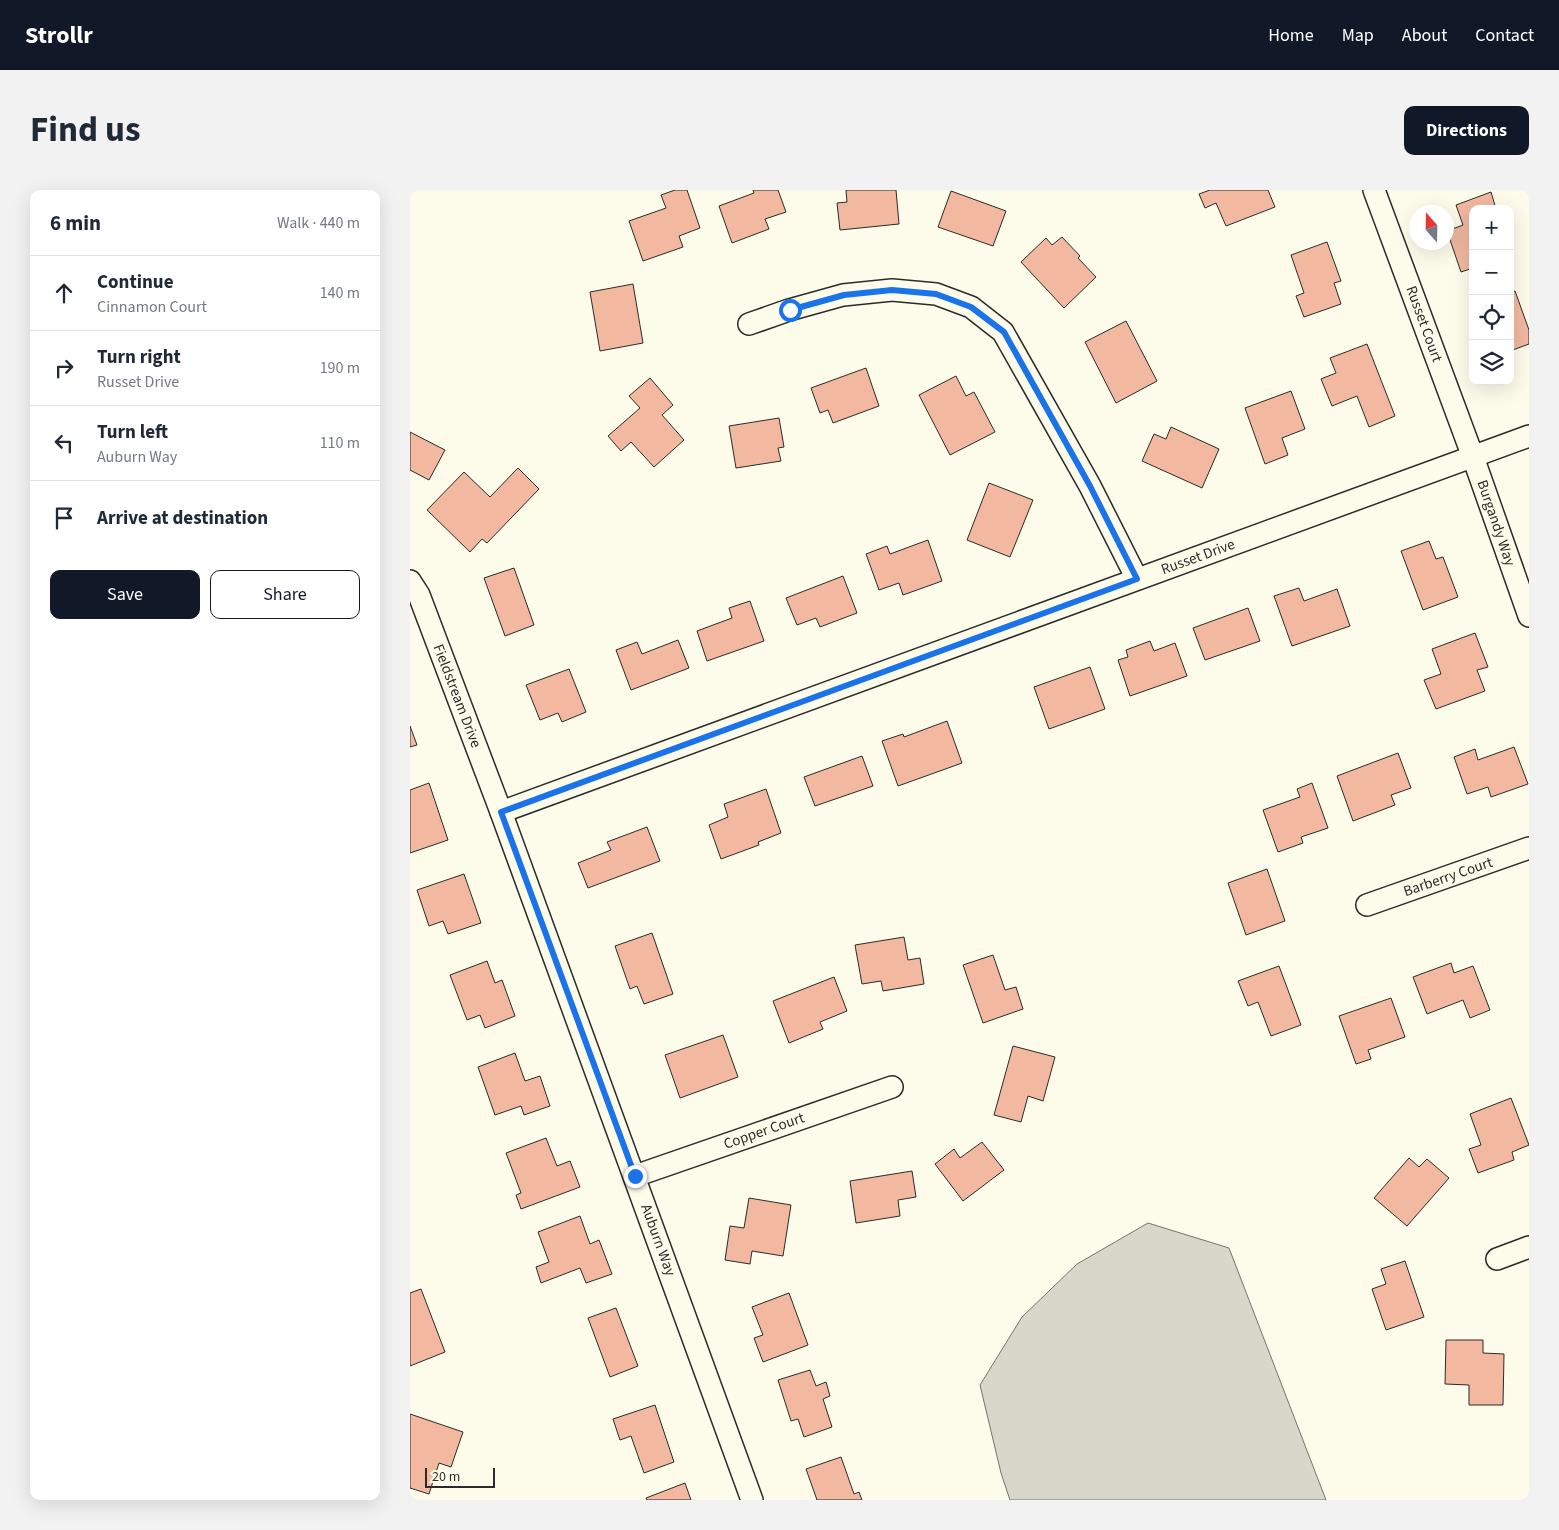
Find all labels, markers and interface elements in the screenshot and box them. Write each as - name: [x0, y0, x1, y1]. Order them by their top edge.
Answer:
- text: Strollr: [25, 18, 93, 53]
- text: Home: [1268, 23, 1314, 48]
- text: Map: [1342, 23, 1374, 48]
- text: About: [1402, 23, 1447, 48]
- text: Contact: [1475, 23, 1534, 48]
- text: Find us: [30, 105, 140, 155]
- button: Directions: [1404, 106, 1529, 155]
- north arrow: [1409, 205, 1454, 250]
- map controls: [1469, 205, 1514, 385]
- button: +: [1469, 205, 1514, 250]
- text: 6 min: [50, 208, 101, 238]
- text: Walk · 440 m: [277, 212, 360, 234]
- button: −: [1469, 250, 1514, 295]
- text: Continue: [97, 269, 174, 296]
- icon: ahead: [50, 279, 78, 307]
- text: 140 m: [320, 282, 360, 304]
- street label: Russet Court: [1400, 283, 1448, 365]
- button: locate: [1469, 295, 1514, 340]
- text: Cinnamon Court: [97, 296, 207, 318]
- route start: [779, 299, 802, 322]
- button: layers: [1469, 340, 1514, 385]
- text: Turn right: [97, 344, 181, 371]
- icon: right: [50, 354, 78, 382]
- text: 190 m: [320, 357, 360, 379]
- text: Russet Drive: [97, 371, 179, 393]
- text: Turn left: [97, 419, 168, 446]
- icon: left: [50, 429, 78, 457]
- text: 110 m: [320, 432, 360, 454]
- text: Auburn Way: [97, 446, 177, 468]
- street label: Burgandy Way: [1471, 477, 1521, 569]
- icon: arrive: [50, 504, 78, 532]
- text: Arrive at destination: [97, 505, 268, 532]
- street label: Russet Drive: [1158, 534, 1238, 580]
- button: Save: [50, 570, 200, 619]
- button: Share: [210, 570, 360, 619]
- street label: Fieldstream Drive: [428, 641, 486, 751]
- street label: Barberry Court: [1400, 852, 1496, 902]
- street label: Copper Court: [721, 1107, 807, 1155]
- route end: [624, 1165, 647, 1188]
- street label: Auburn Way: [635, 1201, 681, 1279]
- scale bar: [425, 1465, 495, 1488]
- text: 20 m: [432, 1467, 460, 1487]

